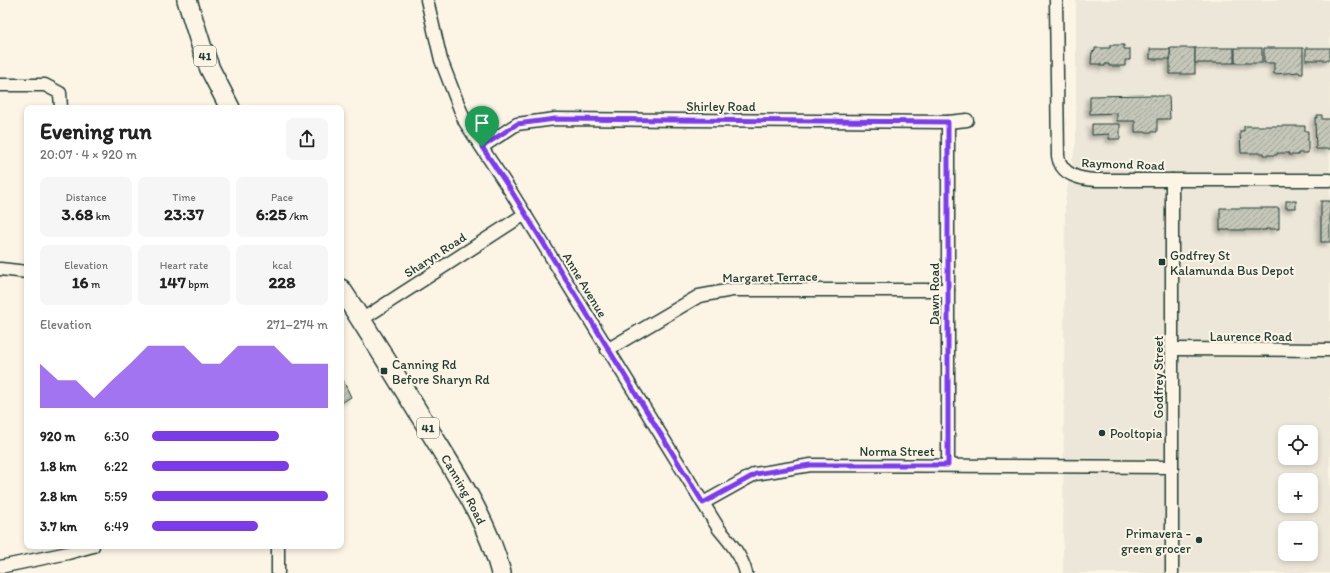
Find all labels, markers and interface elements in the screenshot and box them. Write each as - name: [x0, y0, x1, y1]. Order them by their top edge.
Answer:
- road number: 41: [194, 46, 216, 66]
- street label: Shirley Road: [686, 99, 756, 114]
- pin: [465, 106, 499, 147]
- icon: arrive: [471, 112, 493, 134]
- text: Evening run: [40, 118, 152, 145]
- button: share: [286, 118, 328, 160]
- text: 20:07 · 4 × 920 m: [40, 147, 137, 162]
- street label: Raymond Road: [1081, 155, 1165, 173]
- text: Distance: [65, 191, 107, 204]
- text: Time: [172, 191, 196, 204]
- text: Pace: [271, 191, 293, 204]
- text: 3.68: [62, 204, 93, 224]
- text: 23:37: [164, 204, 204, 224]
- text: 6:25: [256, 204, 287, 224]
- text: km: [93, 210, 110, 223]
- text: /km: [287, 210, 308, 223]
- street label: Sharyn Road: [401, 229, 469, 281]
- place label: Godfrey St Kalamunda Bus Depot: [1170, 248, 1294, 278]
- street label: Anne Avenue: [560, 250, 610, 320]
- marker: Godfrey St Kalamunda Bus Depot: [1157, 257, 1167, 267]
- text: Elevation: [64, 259, 108, 272]
- text: Heart rate: [160, 259, 208, 272]
- text: kcal: [272, 259, 292, 272]
- street label: Dawn Road: [927, 263, 942, 325]
- street label: Margaret Terrace: [722, 269, 818, 285]
- text: 16: [72, 272, 89, 292]
- text: 147: [159, 272, 186, 292]
- text: 228: [268, 272, 296, 292]
- text: m: [89, 278, 100, 291]
- text: bpm: [186, 278, 209, 291]
- text: Elevation: [40, 317, 92, 332]
- text: 271–274 m: [266, 317, 328, 332]
- street label: Laurence Road: [1210, 329, 1292, 344]
- street label: Godfrey Street: [1151, 336, 1166, 418]
- place label: Canning Rd Before Sharyn Rd: [392, 357, 490, 387]
- marker: Canning Rd Before Sharyn Rd: [379, 366, 389, 376]
- road number: 41: [417, 418, 439, 438]
- map controls: [1278, 425, 1318, 561]
- button: locate: [1278, 425, 1318, 465]
- place label: Pooltopia: [1110, 426, 1163, 441]
- marker: Pooltopia: [1097, 428, 1107, 438]
- text: 920 m: [40, 429, 76, 444]
- text: 6:30: [104, 429, 129, 444]
- street label: Norma Street: [859, 444, 935, 459]
- street label: Canning Road: [438, 451, 490, 527]
- text: 1.8 km: [40, 459, 76, 474]
- text: 6:22: [104, 459, 128, 474]
- button: +: [1278, 473, 1318, 513]
- text: 2.8 km: [40, 489, 77, 504]
- text: 5:59: [104, 489, 128, 504]
- text: 3.7 km: [40, 519, 77, 534]
- text: 6:49: [104, 519, 129, 534]
- button: −: [1278, 521, 1318, 561]
- place label: Primavera - green grocer: [1121, 526, 1192, 556]
- marker: Primavera - green grocer: [1194, 535, 1204, 545]

